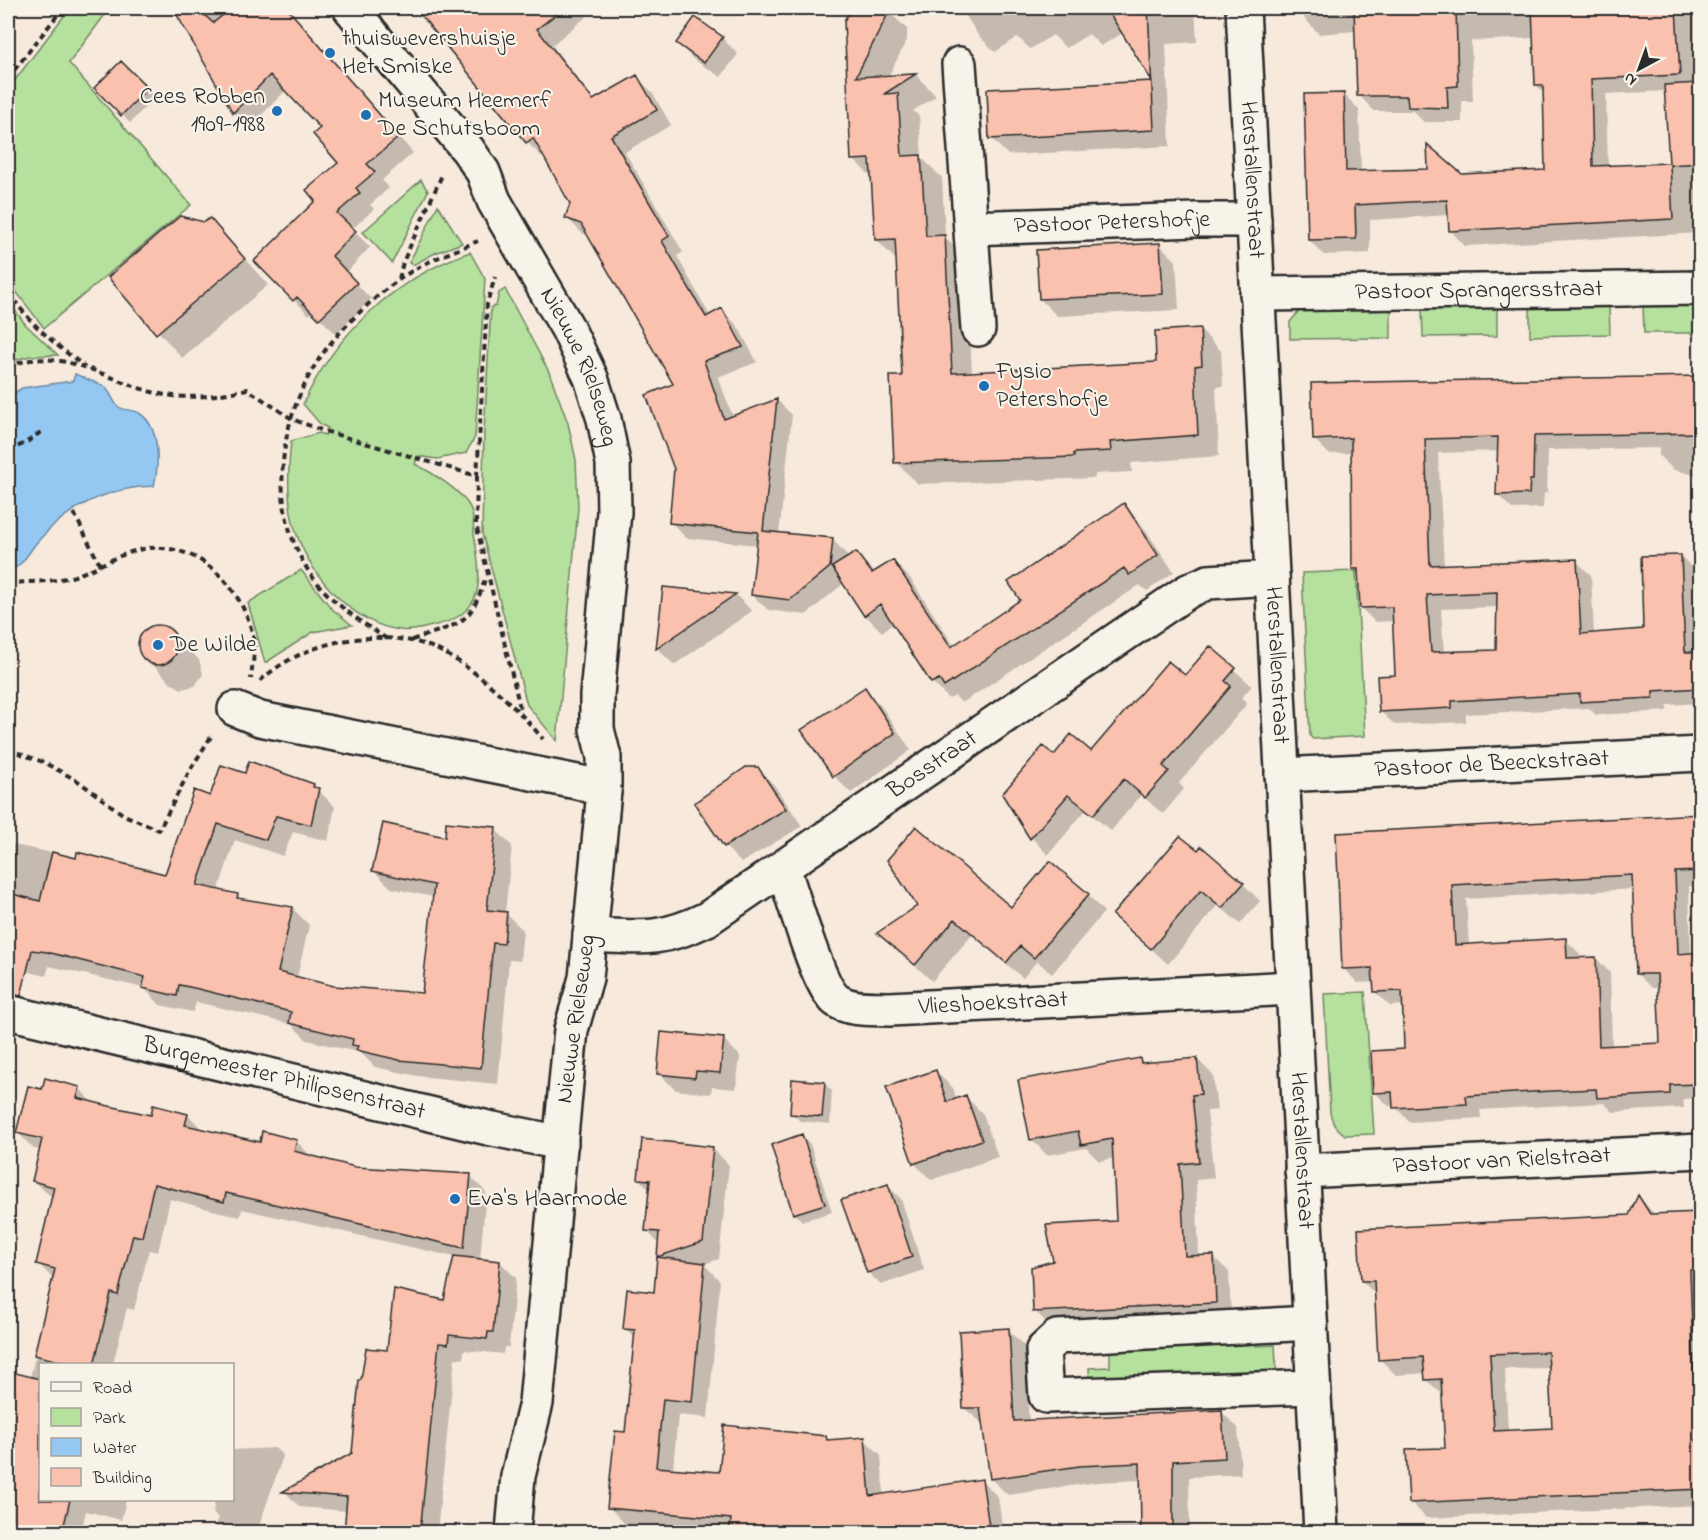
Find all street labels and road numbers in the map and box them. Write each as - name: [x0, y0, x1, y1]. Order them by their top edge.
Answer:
- street label: Herstallenstraat: [1230, 100, 1273, 260]
- street label: Pastoor Petershofje: [1013, 202, 1210, 244]
- street label: Pastoor Sprangersstraat: [1355, 272, 1603, 310]
- street label: Nieuwe Rielseweg: [530, 281, 627, 450]
- street label: Herstallenstraat: [1255, 585, 1298, 745]
- street label: Bosstraat: [880, 722, 985, 809]
- street label: Pastoor de Beeckstraat: [1373, 741, 1610, 788]
- street label: Nieuwe Rielseweg: [548, 932, 606, 1106]
- street label: Vlieshoekstraat: [917, 982, 1069, 1025]
- street label: Burgemeester Philipsenstraat: [138, 1027, 429, 1130]
- street label: Herstallenstraat: [1280, 1071, 1323, 1230]
- street label: Pastoor van Rielstraat: [1392, 1138, 1612, 1184]

